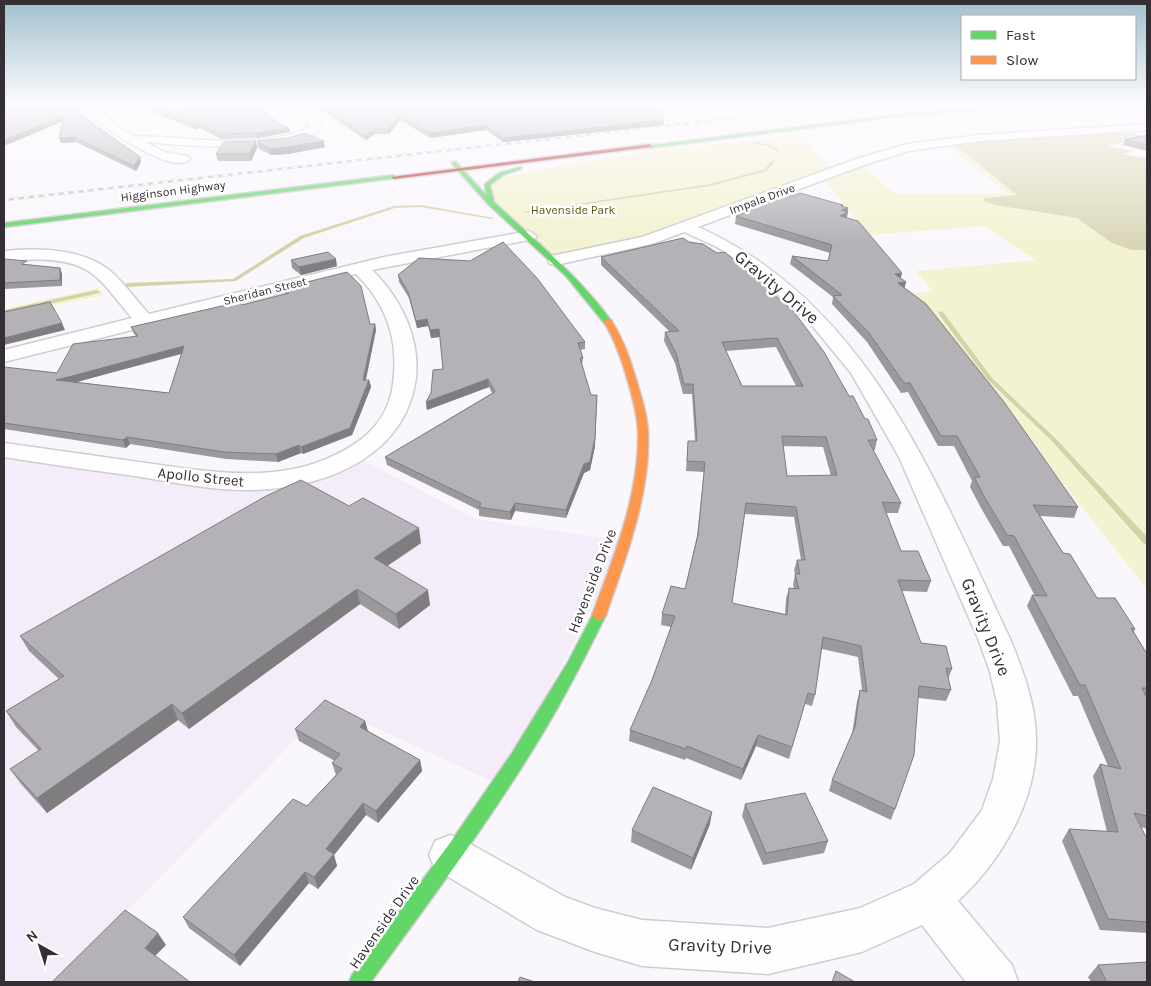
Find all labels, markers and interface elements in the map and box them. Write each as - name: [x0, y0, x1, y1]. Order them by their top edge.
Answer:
- legend: [961, 15, 1136, 80]
- text: Fast: [1006, 26, 1036, 44]
- text: Slow: [1006, 51, 1038, 69]
- street label: Higginson Highway: [120, 178, 227, 204]
- street label: Impala Drive: [727, 181, 797, 217]
- park label: Havenside Park: [531, 203, 615, 217]
- street label: Gravity Drive: [730, 245, 824, 329]
- street label: Sheridan Street: [222, 274, 309, 308]
- street label: Apollo Street: [157, 464, 246, 491]
- street label: Havenside Drive: [564, 526, 620, 636]
- street label: Gravity Drive: [956, 575, 1016, 679]
- street label: Havenside Drive: [345, 872, 423, 972]
- north arrow: [15, 921, 65, 971]
- text: N: [23, 927, 41, 946]
- street label: Gravity Drive: [668, 933, 772, 959]

